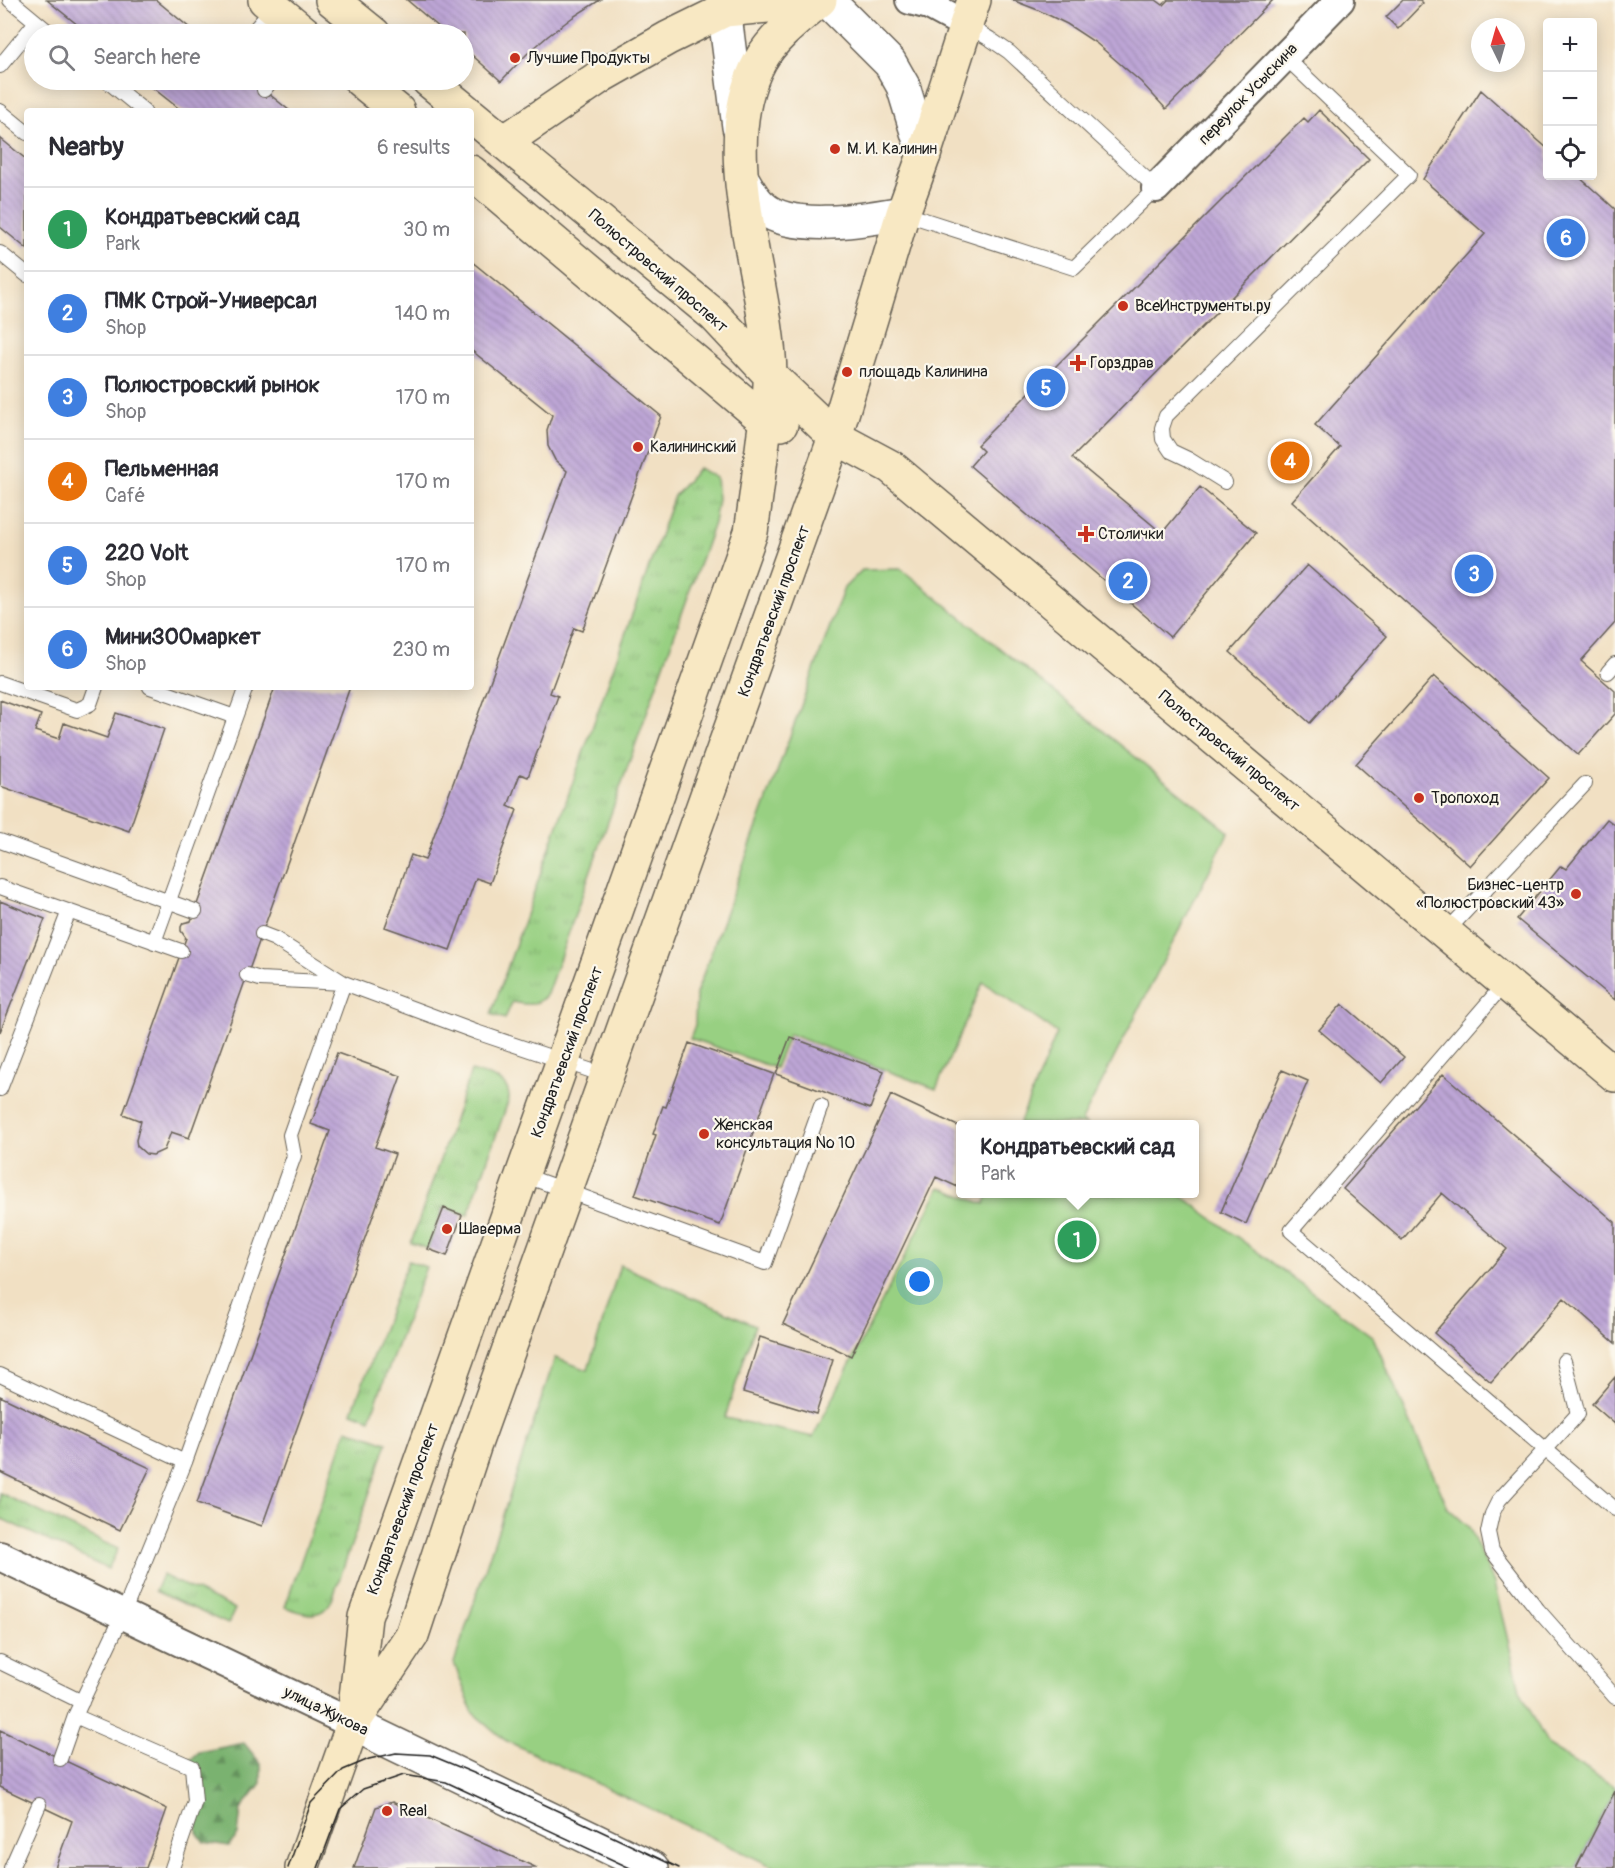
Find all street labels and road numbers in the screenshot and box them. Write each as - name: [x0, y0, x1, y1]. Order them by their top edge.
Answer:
- street label: переулок Усыскина: [1194, 39, 1302, 149]
- street label: Полюстровский проспект: [584, 205, 732, 337]
- street label: Кондратьевский проспект: [734, 523, 814, 699]
- street label: Полюстровский проспект: [1154, 686, 1304, 816]
- street label: Кондратьевский проспект: [527, 964, 607, 1140]
- street label: Кондратьевский проспект: [363, 1421, 443, 1597]
- street label: улица Жукова: [279, 1681, 372, 1740]

